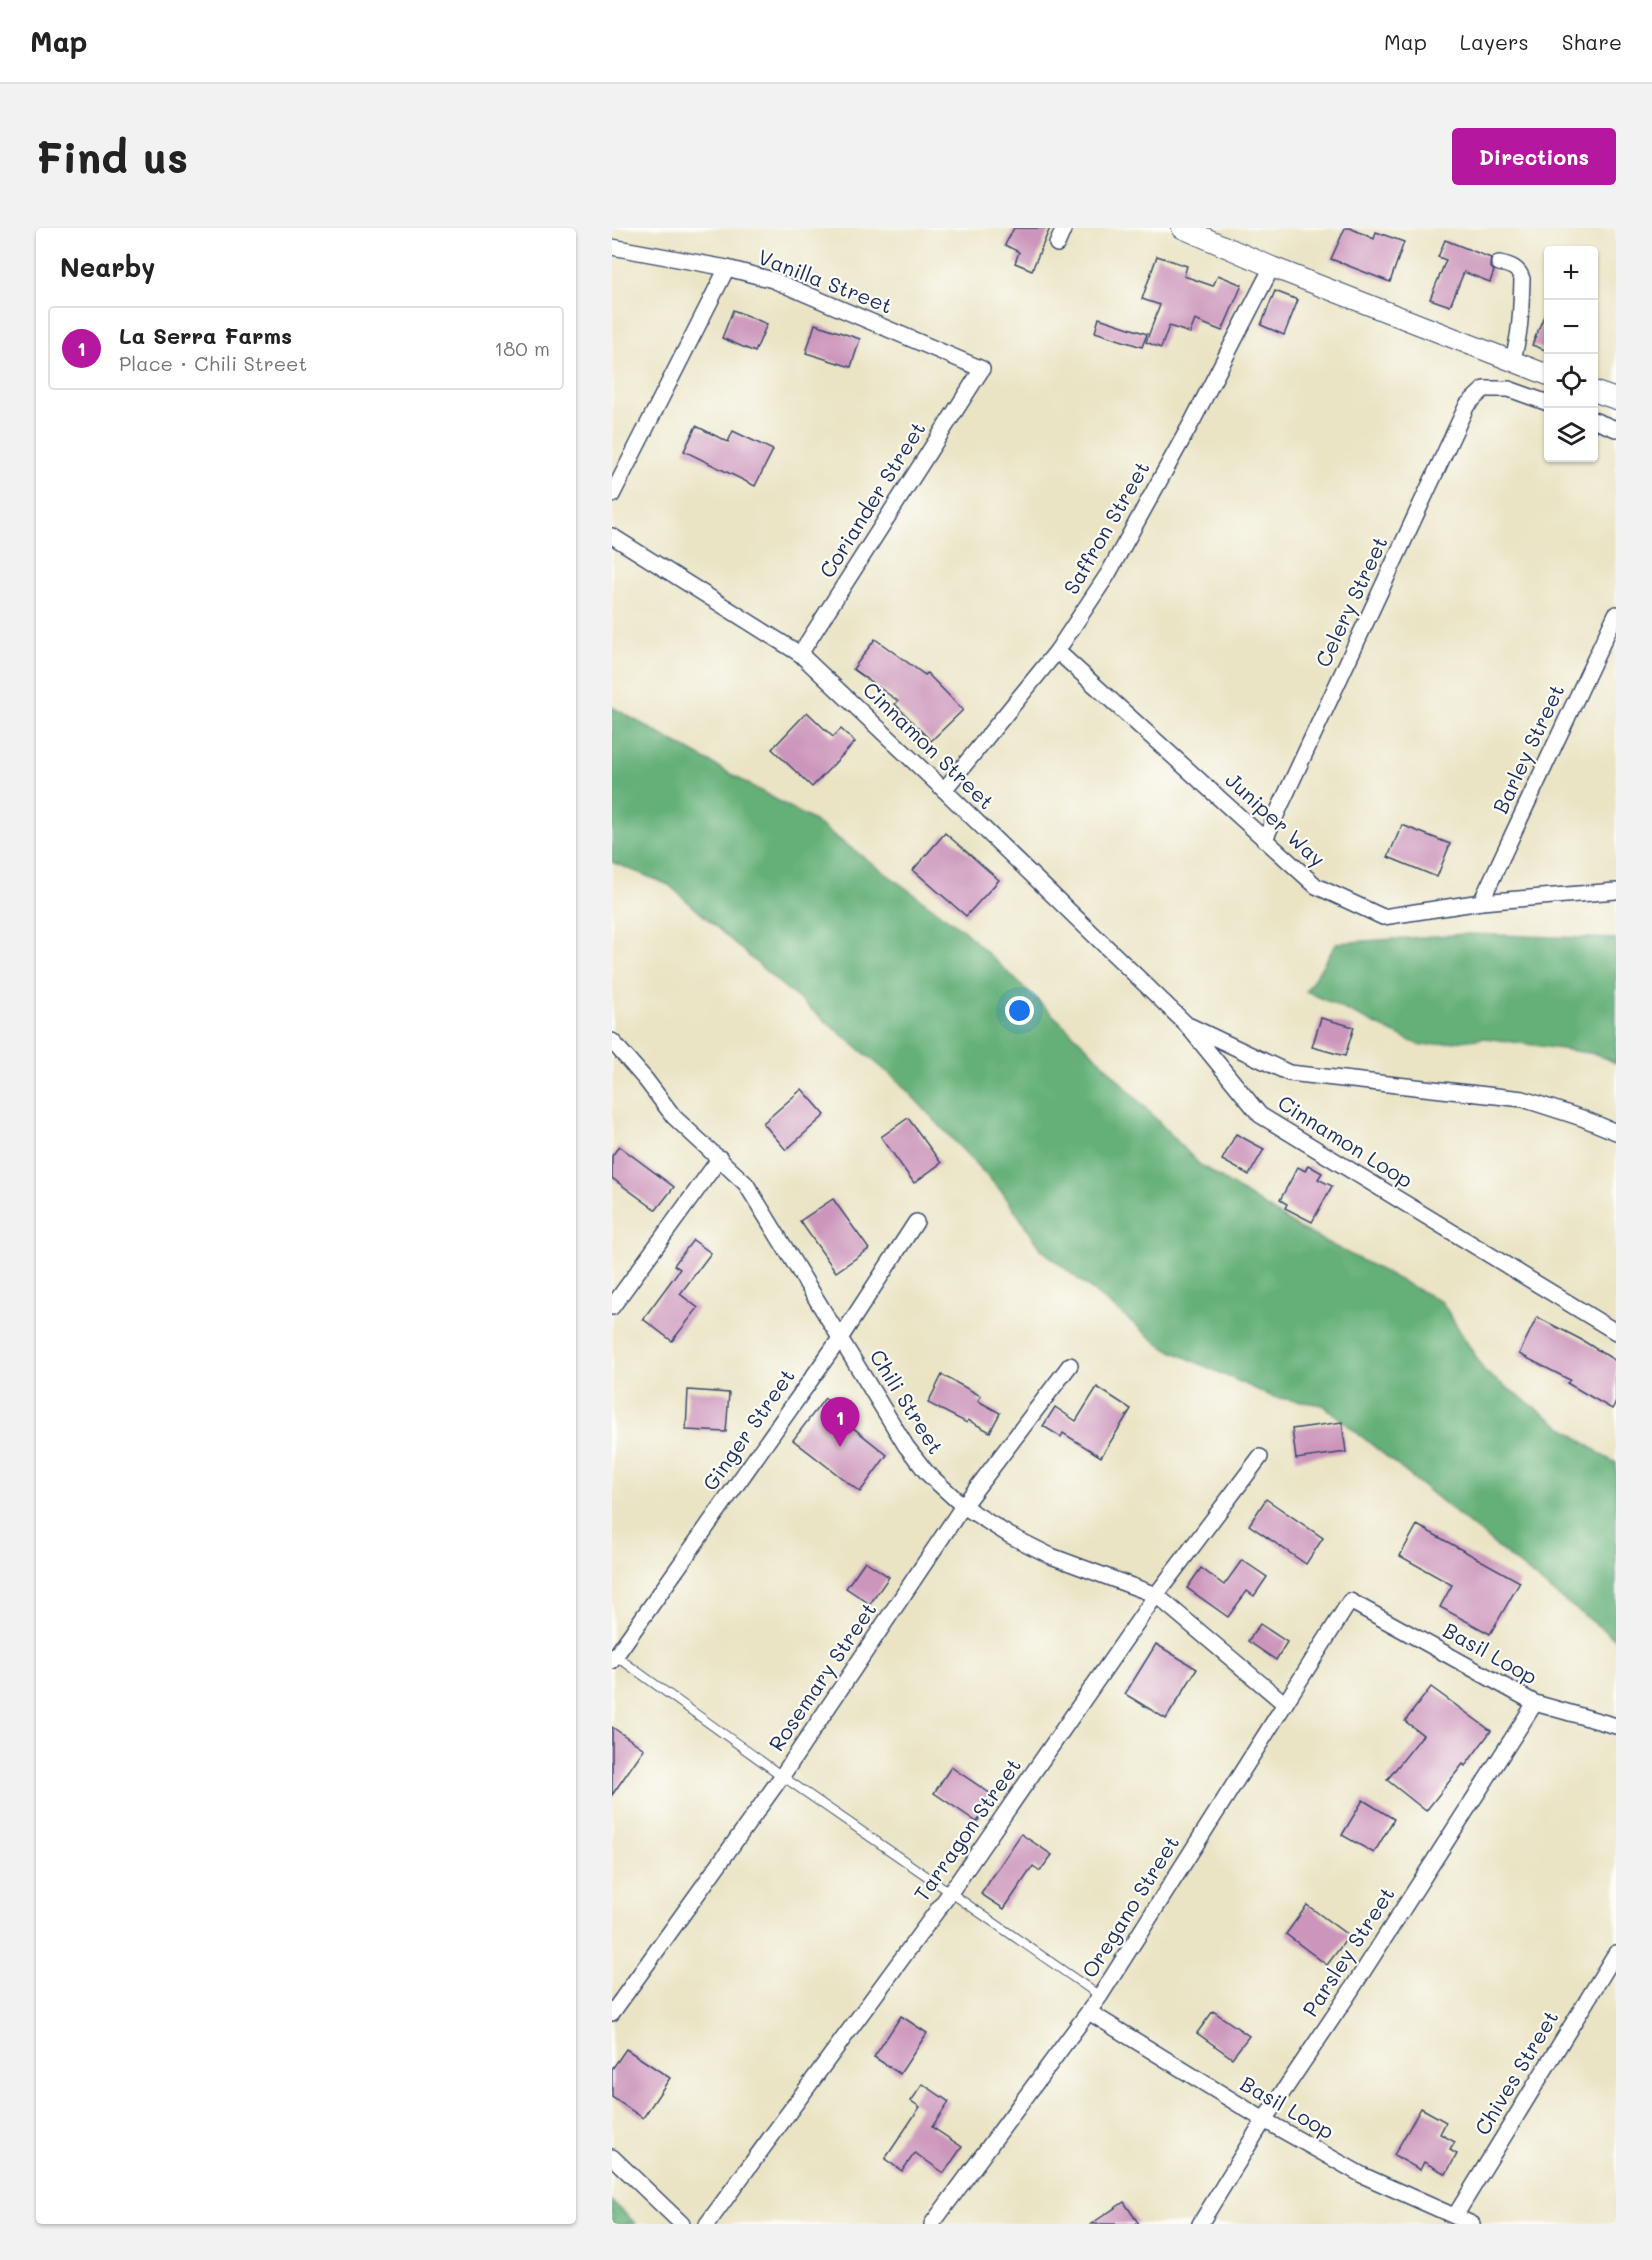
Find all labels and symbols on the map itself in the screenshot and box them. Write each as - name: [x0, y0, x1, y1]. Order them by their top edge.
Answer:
- street label: Vanilla Street: [754, 243, 897, 319]
- street label: Coriander Street: [813, 416, 931, 582]
- street label: Saffron Street: [1057, 456, 1155, 599]
- street label: Celery Street: [1309, 532, 1393, 671]
- street label: Cinnamon Street: [858, 675, 1000, 814]
- street label: Barley Street: [1486, 679, 1569, 817]
- street label: Juniper Way: [1220, 766, 1332, 872]
- your location: [1005, 996, 1034, 1025]
- street label: Cinnamon Loop: [1273, 1088, 1418, 1193]
- street label: Chili Street: [864, 1344, 950, 1459]
- street label: Ginger Street: [696, 1363, 800, 1495]
- pin: 1: [820, 1398, 860, 1447]
- street label: Rosemary Street: [762, 1596, 882, 1756]
- street label: Basil Loop: [1439, 1616, 1543, 1690]
- street label: Tarragon Street: [907, 1752, 1026, 1906]
- street label: Oregano Street: [1075, 1830, 1184, 1983]
- street label: Parsley Street: [1296, 1881, 1400, 2021]
- street label: Chives Street: [1468, 2005, 1564, 2140]
- street label: Basil Loop: [1236, 2069, 1339, 2144]

